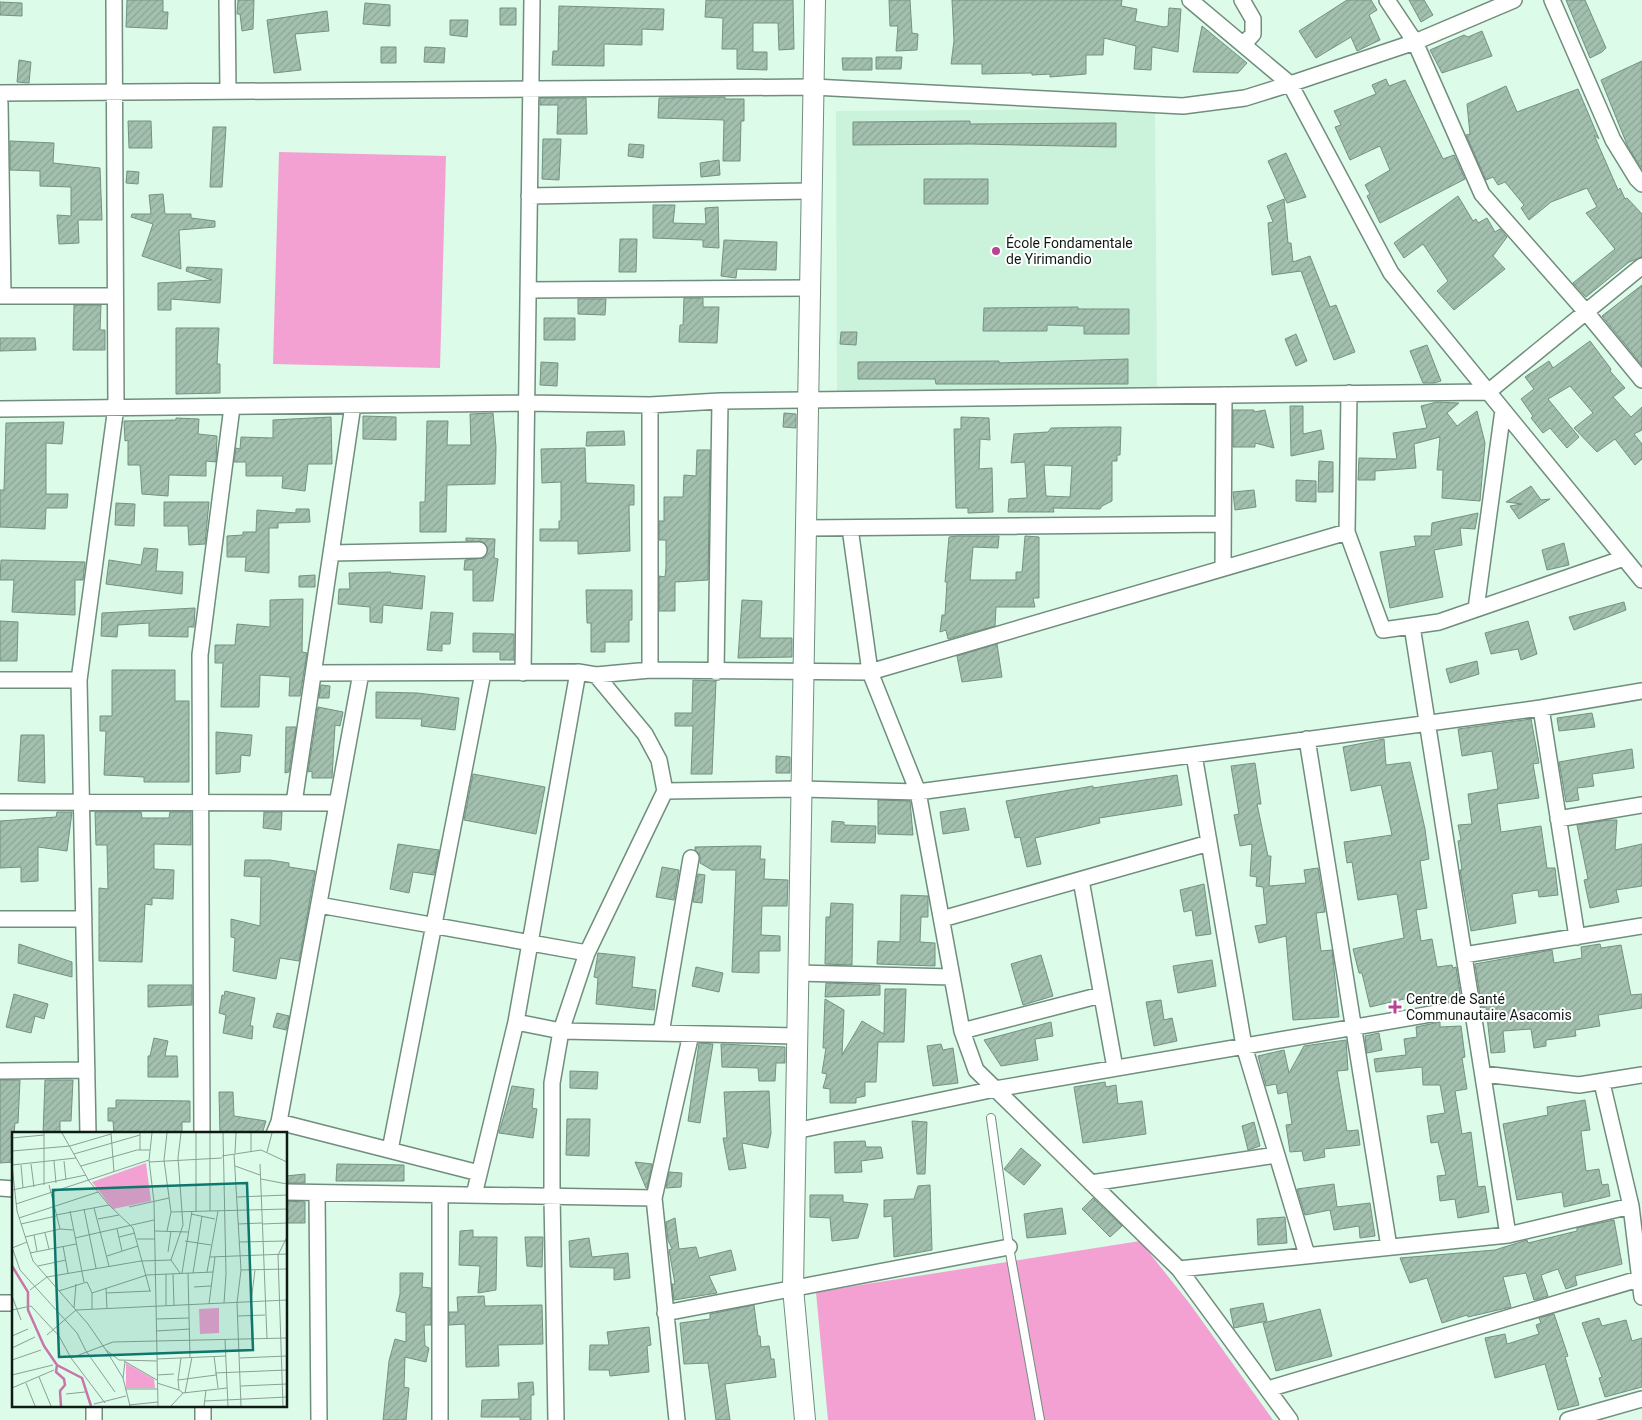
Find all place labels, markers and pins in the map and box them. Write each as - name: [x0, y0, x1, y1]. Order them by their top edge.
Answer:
- place label: École Fondamentale de Yirimandio: [1006, 234, 1133, 267]
- marker: École Fondamentale de Yirimandio: [990, 245, 1002, 257]
- place label: Centre de Santé Communautaire Asacomis: [1406, 991, 1572, 1023]
- marker: Centre de Santé Communautaire Asacomis: [1388, 1000, 1402, 1014]

